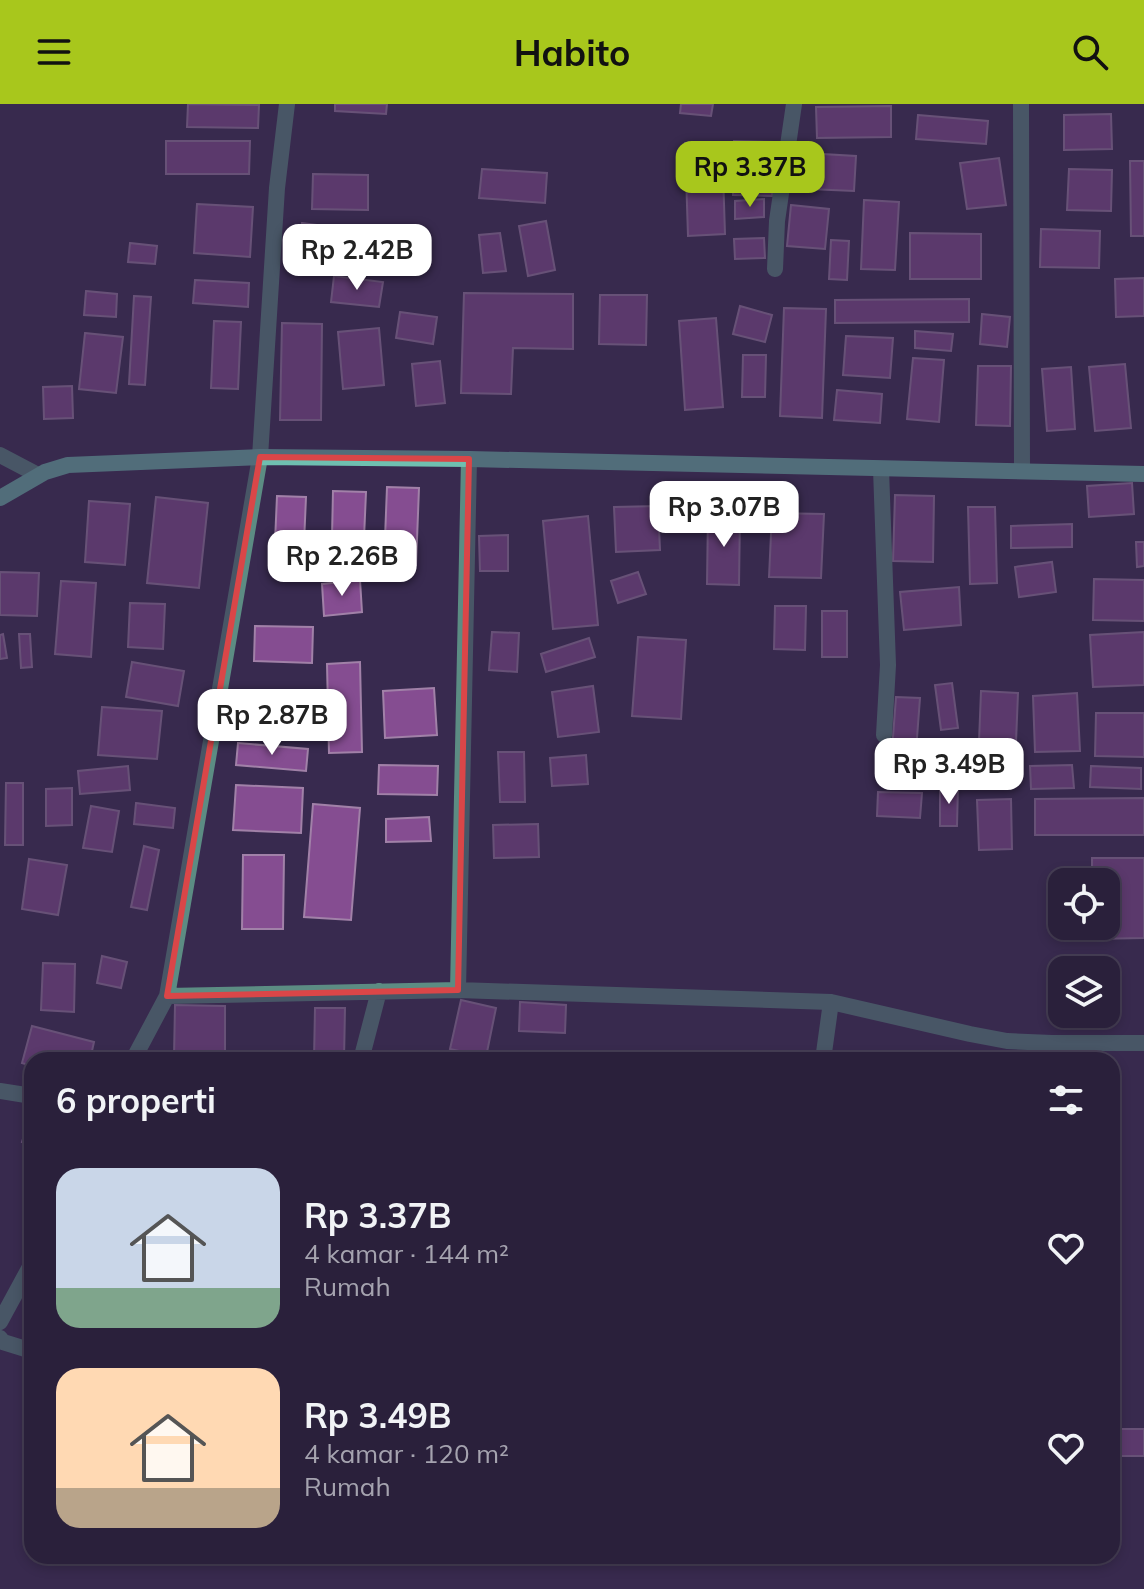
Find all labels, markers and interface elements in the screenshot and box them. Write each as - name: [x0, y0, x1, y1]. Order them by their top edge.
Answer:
- icon: menu: [32, 30, 76, 74]
- text: Habito: [514, 30, 630, 75]
- icon: search: [1068, 30, 1112, 74]
- pin: Rp 3.37B: [667, 141, 833, 209]
- text: Rp 3.37B: [694, 150, 806, 183]
- pin: Rp 2.42B: [274, 224, 440, 292]
- text: Rp 2.42B: [301, 233, 413, 266]
- pin: Rp 3.07B: [641, 481, 807, 549]
- text: Rp 3.07B: [668, 490, 780, 523]
- pin: Rp 2.26B: [259, 530, 425, 598]
- text: Rp 2.26B: [286, 539, 398, 572]
- pin: Rp 2.87B: [189, 689, 355, 757]
- text: Rp 2.87B: [216, 698, 328, 731]
- pin: Rp 3.49B: [866, 738, 1032, 806]
- text: Rp 3.49B: [893, 747, 1005, 780]
- map controls: [1048, 868, 1120, 1028]
- button: locate: [1048, 868, 1120, 940]
- button: layers: [1048, 956, 1120, 1028]
- icon: filters: [1044, 1078, 1088, 1122]
- text: 6 properti: [56, 1079, 216, 1122]
- text: Rp 3.37B: [304, 1194, 451, 1237]
- icon: home: [120, 1200, 216, 1296]
- icon: heart: [1044, 1226, 1088, 1270]
- text: 4 kamar · 144 m²: [304, 1237, 509, 1270]
- text: Rumah: [304, 1270, 391, 1303]
- text: Rp 3.49B: [304, 1394, 451, 1437]
- icon: home: [120, 1400, 216, 1496]
- icon: heart: [1044, 1426, 1088, 1470]
- text: 4 kamar · 120 m²: [304, 1437, 509, 1470]
- text: Rumah: [304, 1470, 391, 1503]

